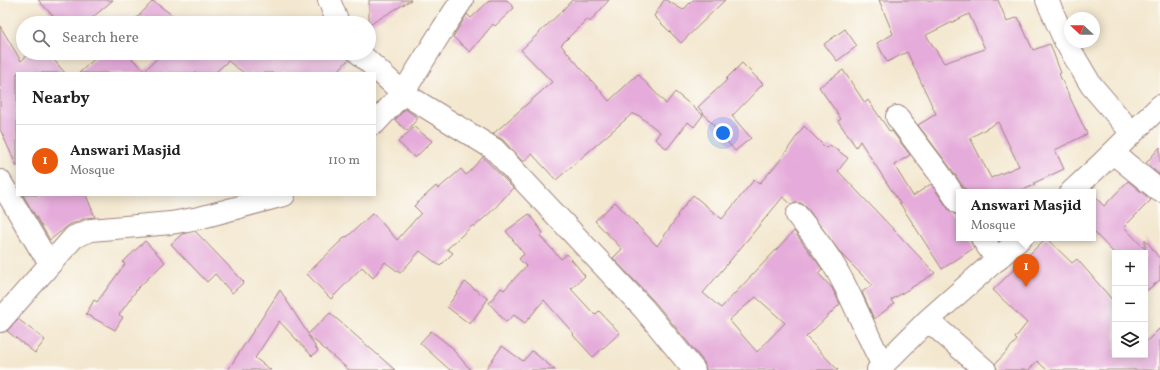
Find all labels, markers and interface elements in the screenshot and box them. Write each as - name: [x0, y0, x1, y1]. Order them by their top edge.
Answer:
- north arrow: [1064, 12, 1100, 48]
- search box: [16, 16, 376, 60]
- icon: search: [30, 27, 52, 49]
- text: Search here: [62, 28, 139, 49]
- text: Nearby: [32, 87, 90, 110]
- your location: [713, 123, 733, 143]
- text: Answari Masjid: [70, 141, 181, 162]
- text: 1: [42, 152, 48, 170]
- text: 110 m: [328, 152, 360, 170]
- text: Mosque: [70, 162, 115, 180]
- popup: [956, 189, 1096, 241]
- text: Answari Masjid: [971, 196, 1081, 217]
- text: Mosque: [971, 217, 1016, 235]
- map controls: [1112, 250, 1148, 358]
- button: +: [1112, 250, 1148, 286]
- pin: 1: [1013, 254, 1039, 287]
- button: −: [1112, 286, 1148, 322]
- button: layers: [1112, 322, 1148, 358]

